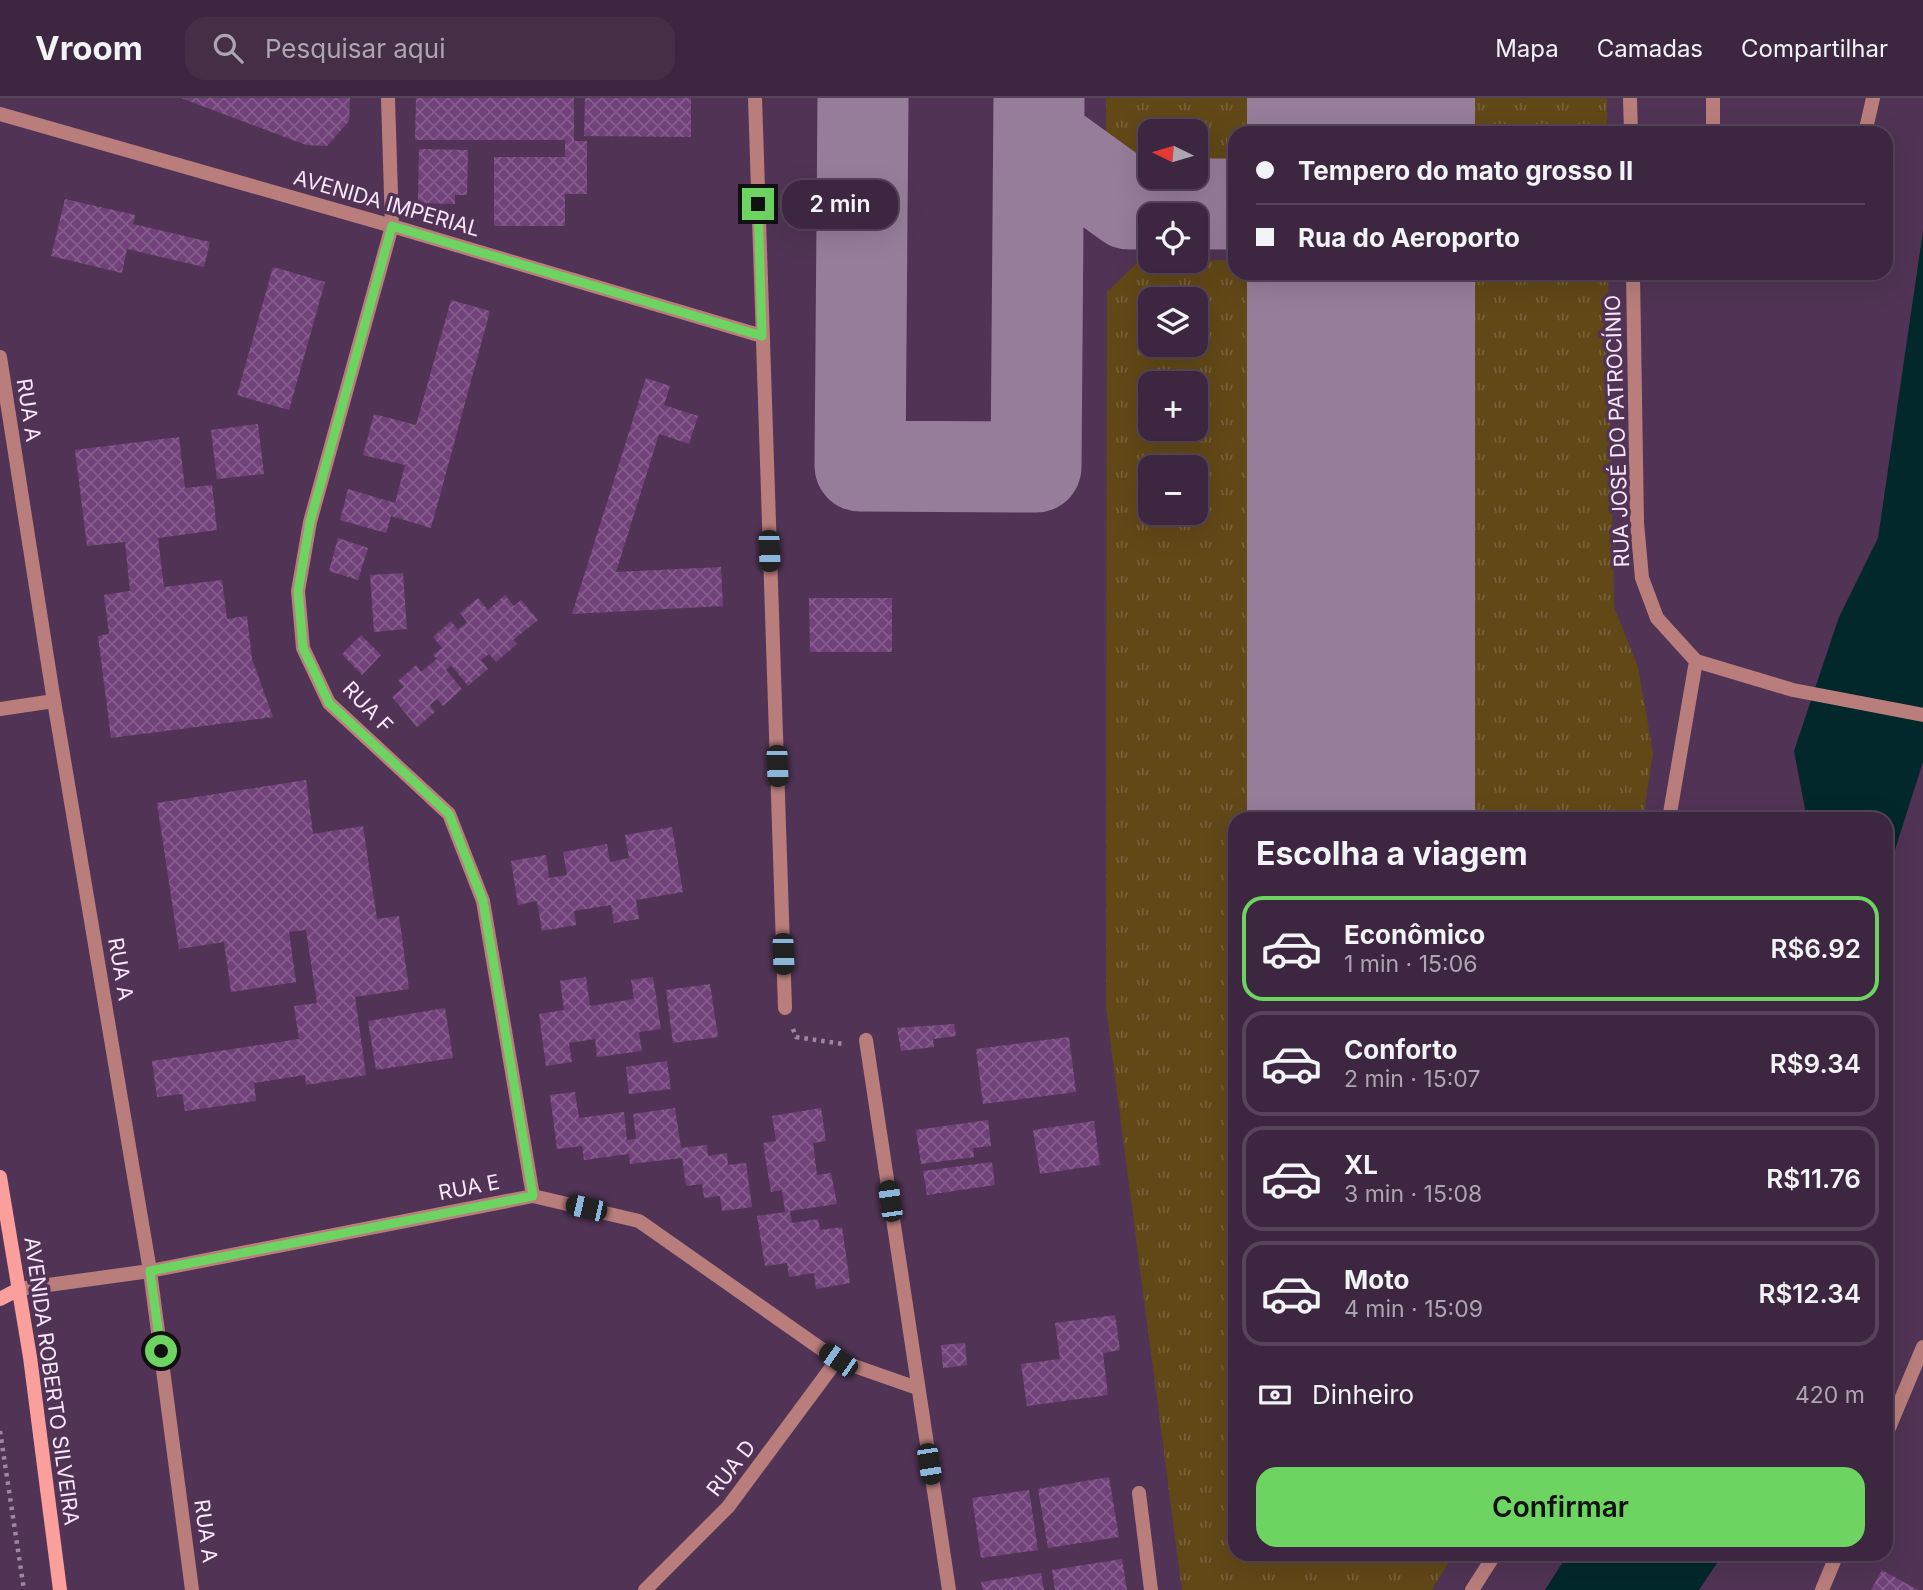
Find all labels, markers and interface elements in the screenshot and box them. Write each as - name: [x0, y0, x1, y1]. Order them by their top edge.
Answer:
- search box: [185, 17, 675, 80]
- text: Vroom: [35, 28, 143, 68]
- icon: search: [209, 29, 247, 67]
- text: Pesquisar aqui: [265, 33, 445, 64]
- text: Mapa: [1495, 34, 1559, 63]
- text: Camadas: [1597, 34, 1703, 63]
- text: Compartilhar: [1741, 34, 1888, 63]
- north arrow: [1138, 119, 1208, 189]
- map controls: [1138, 119, 1208, 525]
- text: Tempero do mato grosso II: [1298, 155, 1633, 186]
- street label: AVENIDA IMPERIAL: [291, 164, 483, 242]
- callout: 2 min: [782, 180, 898, 228]
- route end: [742, 188, 774, 220]
- text: 2 min: [810, 190, 870, 218]
- button: locate: [1138, 203, 1208, 273]
- text: Rua do Aeroporto: [1298, 222, 1520, 253]
- button: layers: [1138, 287, 1208, 357]
- street label: RUA JOSÉ DO PATROCÍNIO: [1599, 294, 1634, 568]
- button: +: [1138, 371, 1208, 441]
- street label: RUA A: [12, 377, 46, 443]
- button: −: [1138, 455, 1208, 525]
- car: [758, 530, 781, 572]
- street label: RUA F: [338, 676, 398, 738]
- car: [766, 745, 789, 787]
- text: Escolha a viagem: [1256, 834, 1528, 873]
- icon: car: [1260, 917, 1323, 980]
- text: Econômico: [1344, 919, 1485, 950]
- car: [772, 933, 795, 975]
- text: R$6.92: [1770, 933, 1861, 964]
- street label: RUA A: [103, 936, 139, 1002]
- text: 1 min · 15:06: [1344, 950, 1477, 978]
- icon: car: [1260, 1032, 1323, 1095]
- text: Conforto: [1344, 1034, 1457, 1065]
- text: R$9.34: [1770, 1048, 1861, 1079]
- text: 2 min · 15:07: [1344, 1065, 1480, 1093]
- icon: car: [1260, 1147, 1323, 1210]
- text: XL: [1344, 1149, 1378, 1180]
- text: R$11.76: [1766, 1163, 1861, 1194]
- street label: RUA E: [436, 1169, 502, 1205]
- car: [877, 1179, 904, 1223]
- text: 3 min · 15:08: [1344, 1180, 1482, 1208]
- car: [564, 1193, 609, 1223]
- street label: AVENIDA ROBERTO SILVEIRA: [19, 1235, 85, 1527]
- icon: car: [1260, 1262, 1323, 1325]
- text: Moto: [1344, 1264, 1409, 1295]
- text: R$12.34: [1758, 1278, 1861, 1309]
- text: 4 min · 15:09: [1344, 1295, 1483, 1323]
- route start: [145, 1335, 177, 1367]
- car: [815, 1339, 862, 1381]
- icon: cash: [1256, 1376, 1294, 1414]
- text: Dinheiro: [1312, 1379, 1414, 1410]
- text: 420 m: [1795, 1381, 1865, 1409]
- street label: RUA D: [701, 1435, 761, 1501]
- car: [916, 1442, 943, 1486]
- button: Confirmar: [1256, 1467, 1865, 1547]
- street label: RUA A: [189, 1498, 223, 1564]

